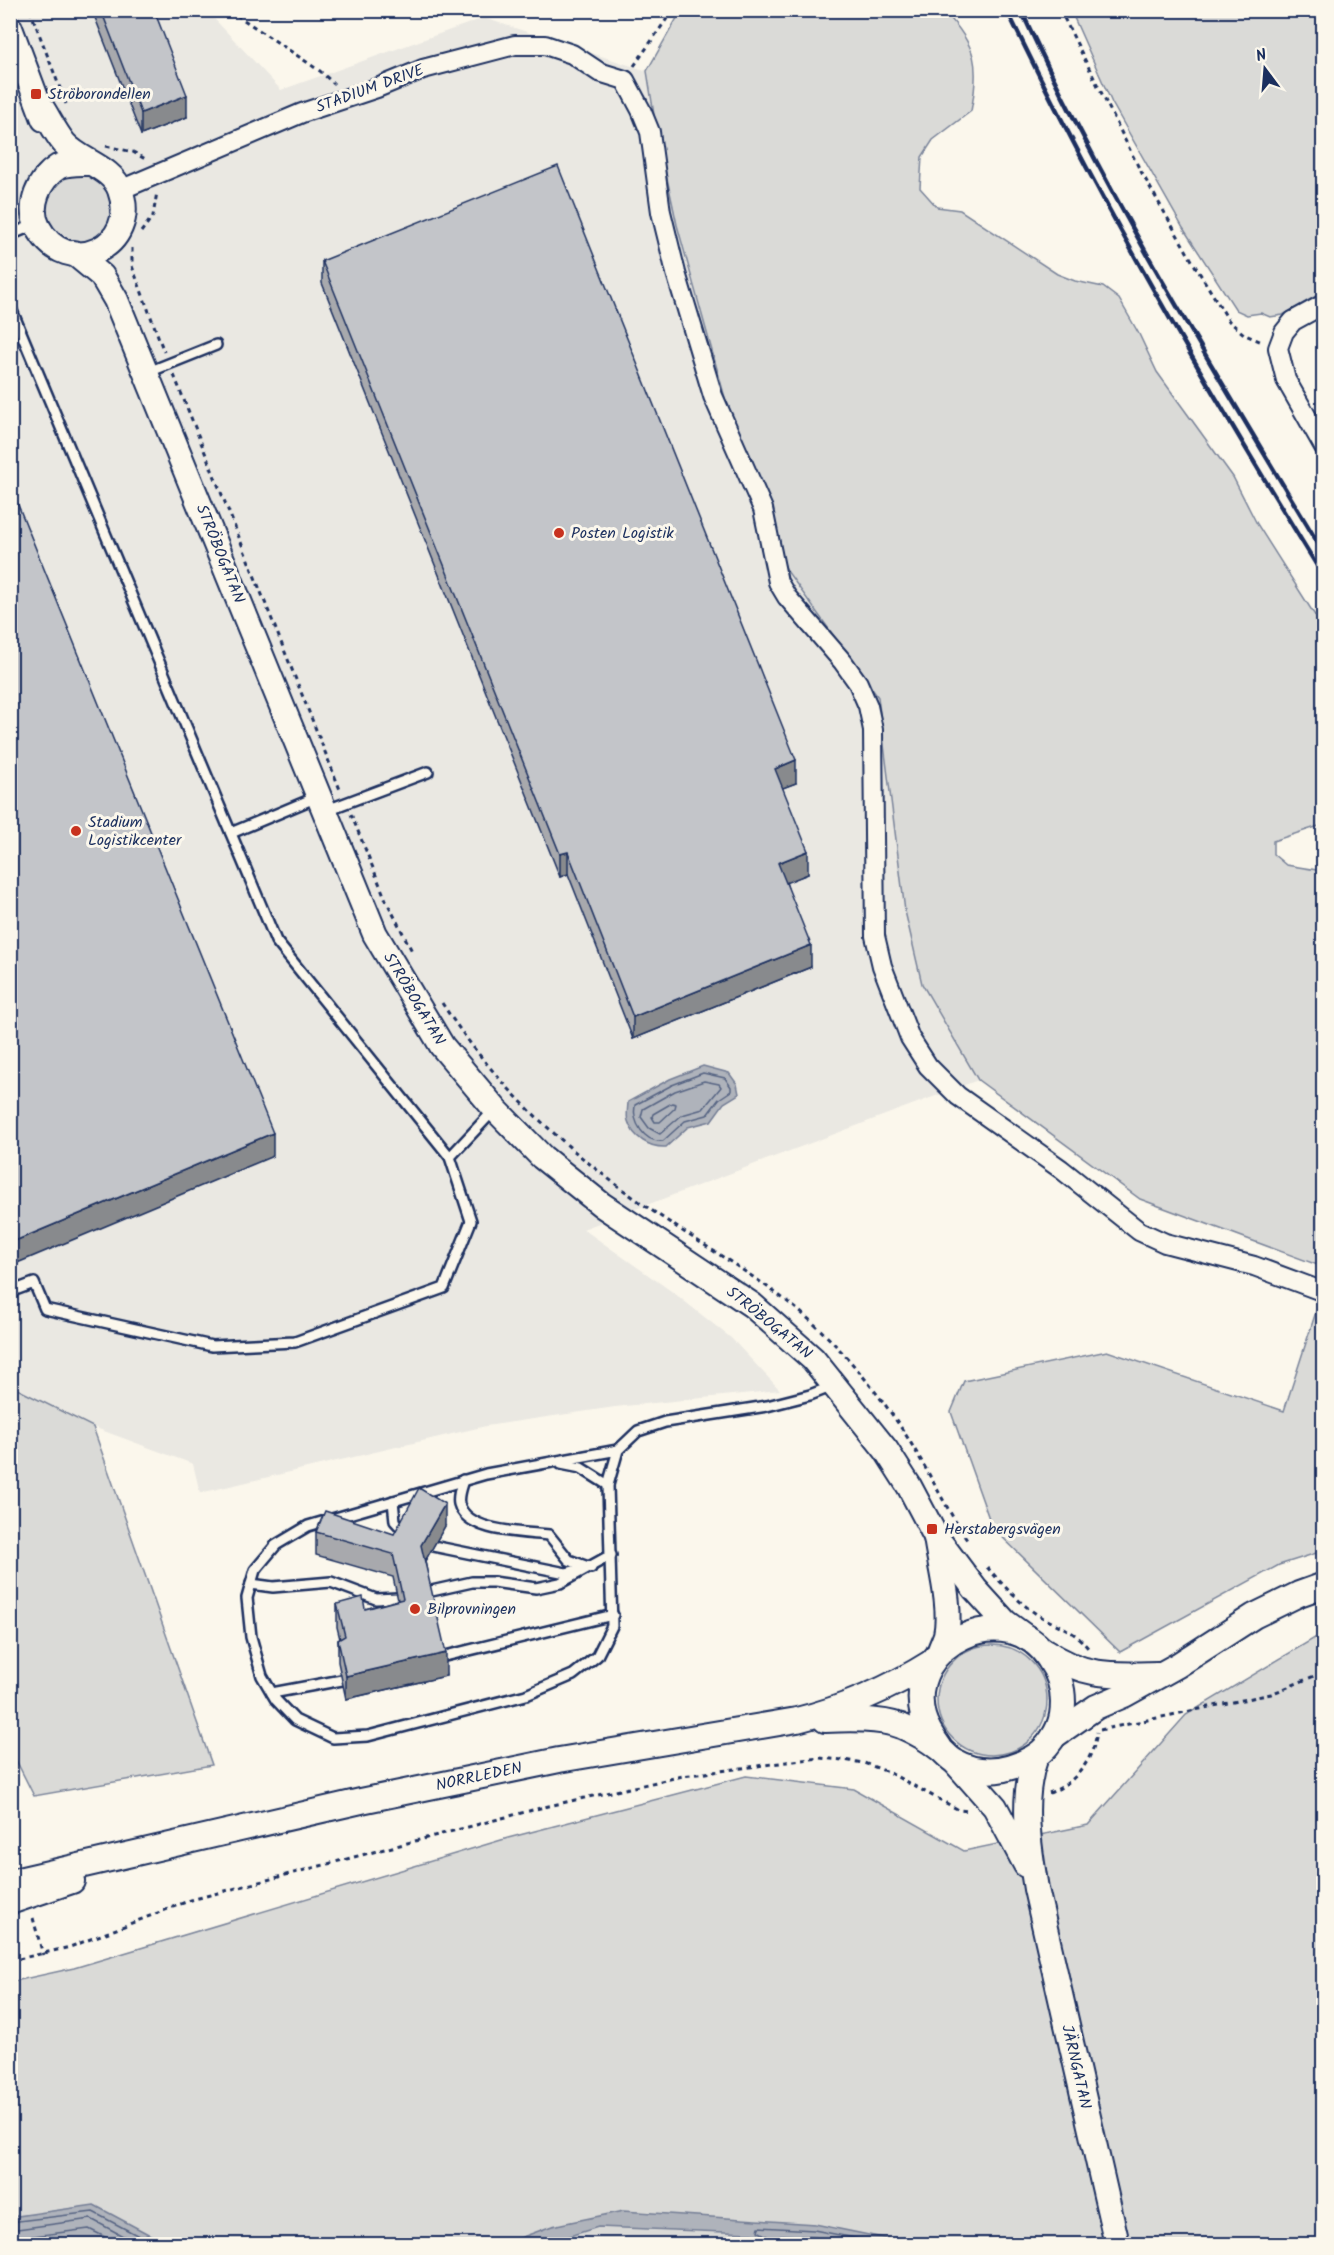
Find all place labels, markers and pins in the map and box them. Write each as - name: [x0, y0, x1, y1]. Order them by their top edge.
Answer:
- place label: Ströborondellen: [48, 82, 151, 107]
- marker: Ströborondellen: [29, 87, 43, 101]
- place label: Posten Logistik: [571, 521, 674, 546]
- marker: Posten Logistik: [552, 526, 566, 540]
- place label: Stadium Logistikcenter: [88, 810, 183, 853]
- marker: Stadium Logistikcenter: [69, 824, 83, 838]
- place label: Herstabergsvägen: [944, 1517, 1061, 1542]
- marker: Herstabergsvägen: [925, 1522, 939, 1536]
- place label: Bilprovningen: [427, 1597, 516, 1622]
- marker: Bilprovningen: [408, 1602, 422, 1616]

